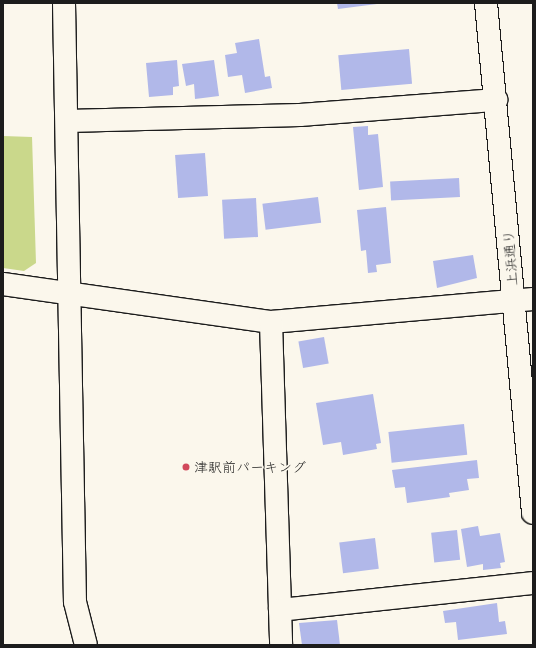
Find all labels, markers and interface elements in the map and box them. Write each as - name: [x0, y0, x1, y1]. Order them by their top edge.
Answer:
- street label: 上浜通り: [499, 229, 521, 287]
- place label: 津駅前パーキング: [194, 459, 306, 475]
- marker: 津駅前パーキング: [181, 462, 191, 472]

